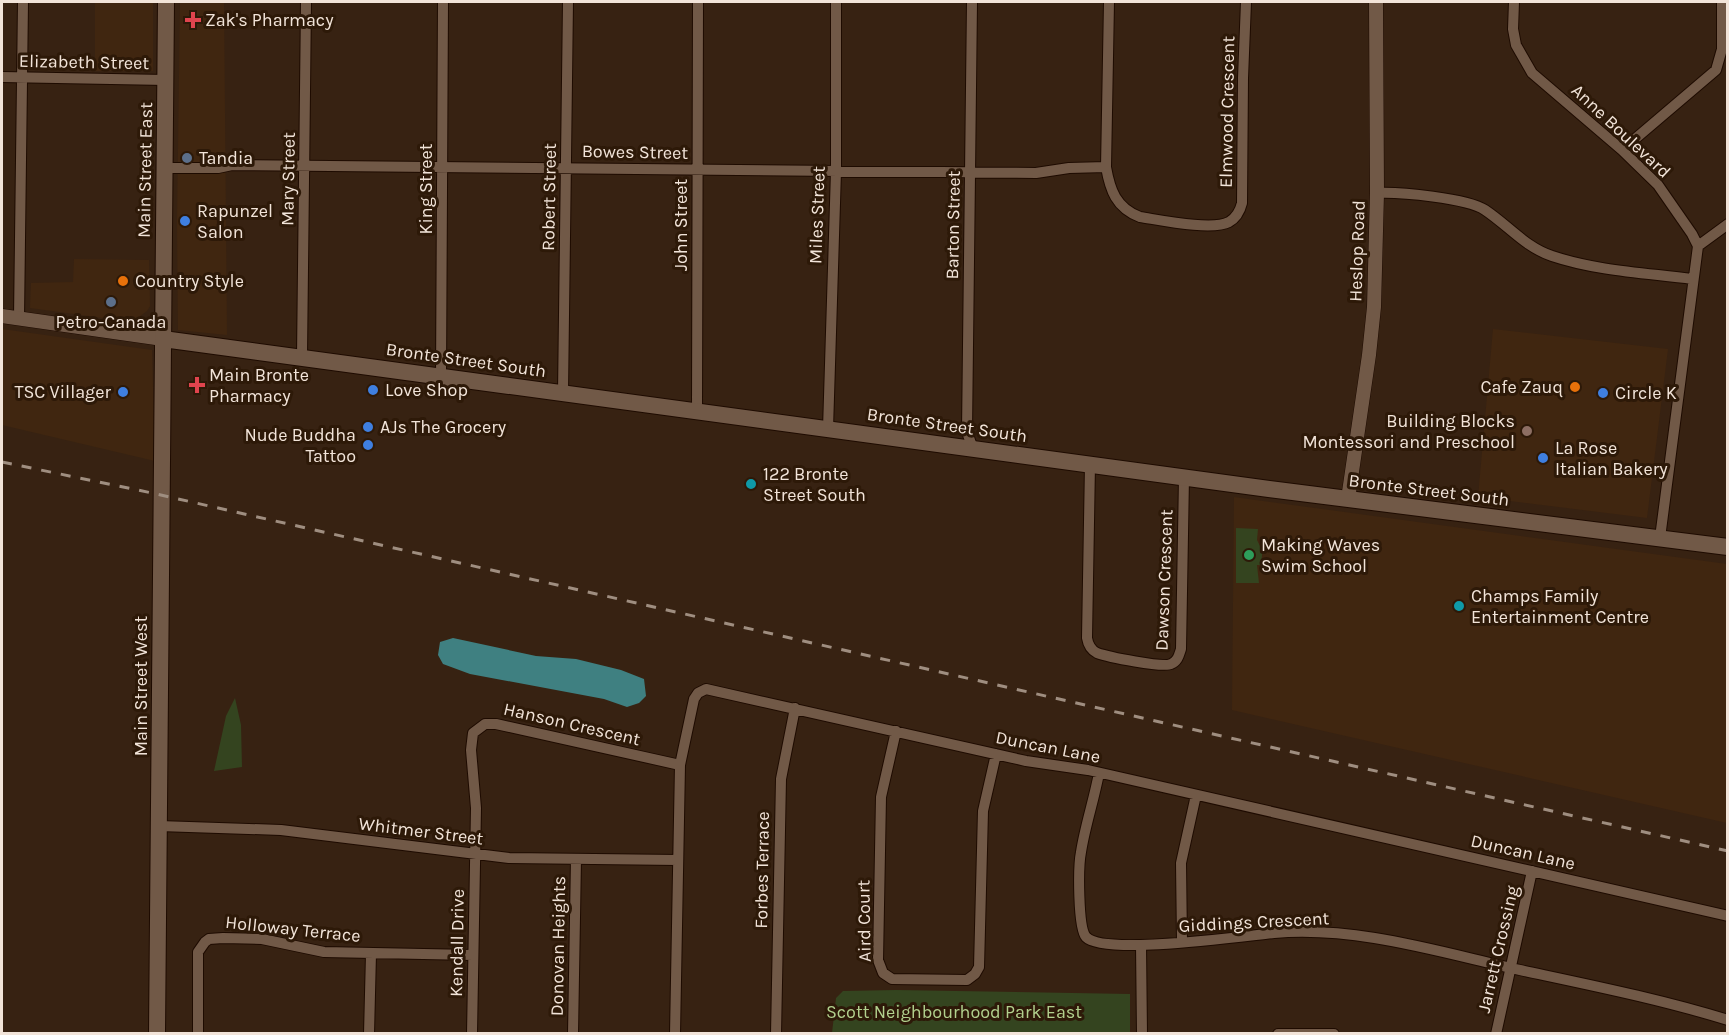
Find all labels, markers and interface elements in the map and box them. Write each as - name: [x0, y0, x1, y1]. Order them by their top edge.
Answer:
- place label: Zak's Pharmacy: [205, 9, 334, 31]
- marker: Zak's Pharmacy: [186, 13, 200, 27]
- street label: Elmwood Crescent: [1215, 36, 1239, 188]
- street label: Elizabeth Street: [19, 50, 150, 74]
- street label: Anne Boulevard: [1567, 79, 1675, 183]
- street label: Main Street East: [133, 102, 157, 238]
- street label: Mary Street: [276, 132, 300, 226]
- street label: Bowes Street: [582, 140, 689, 164]
- street label: King Street: [415, 143, 437, 235]
- street label: Robert Street: [537, 143, 561, 251]
- place label: Tandia: [199, 147, 253, 169]
- marker: Tandia: [180, 151, 194, 165]
- street label: Miles Street: [804, 165, 830, 264]
- street label: Barton Street: [941, 170, 965, 280]
- street label: John Street: [670, 179, 692, 271]
- place label: Rapunzel Salon: [197, 200, 273, 243]
- street label: Heslop Road: [1344, 200, 1370, 302]
- marker: Rapunzel Salon: [178, 214, 192, 228]
- place label: Country Style: [135, 270, 244, 292]
- marker: Country Style: [116, 274, 130, 288]
- marker: Petro-Canada: [104, 295, 118, 309]
- place label: Petro-Canada: [56, 311, 166, 333]
- street label: Bronte Street South: [384, 338, 548, 382]
- place label: Main Bronte Pharmacy: [209, 364, 309, 407]
- place label: Cafe Zauq: [1480, 376, 1563, 398]
- marker: Main Bronte Pharmacy: [190, 378, 204, 392]
- place label: Love Shop: [385, 379, 468, 401]
- marker: Cafe Zauq: [1568, 380, 1582, 394]
- place label: TSC Villager: [14, 381, 111, 403]
- place label: Circle K: [1615, 382, 1677, 404]
- marker: Love Shop: [366, 383, 380, 397]
- marker: TSC Villager: [116, 385, 130, 399]
- marker: Circle K: [1596, 386, 1610, 400]
- street label: Bronte Street South: [865, 403, 1029, 447]
- place label: Building Blocks Montessori and Preschool: [1302, 410, 1515, 453]
- place label: AJs The Grocery: [380, 416, 507, 438]
- marker: AJs The Grocery: [361, 420, 375, 434]
- place label: Nude Buddha Tattoo: [244, 424, 356, 467]
- marker: Building Blocks Montessori and Preschool: [1520, 424, 1534, 438]
- place label: La Rose Italian Bakery: [1555, 437, 1668, 480]
- marker: Nude Buddha Tattoo: [361, 438, 375, 452]
- marker: La Rose Italian Bakery: [1536, 451, 1550, 465]
- place label: 122 Bronte Street South: [763, 463, 866, 506]
- street label: Bronte Street South: [1347, 469, 1511, 511]
- marker: 122 Bronte Street South: [744, 477, 758, 491]
- street label: Dawson Crescent: [1151, 509, 1177, 651]
- place label: Making Waves Swim School: [1261, 534, 1380, 577]
- marker: Making Waves Swim School: [1242, 548, 1256, 562]
- place label: Champs Family Entertainment Centre: [1471, 585, 1649, 628]
- marker: Champs Family Entertainment Centre: [1452, 599, 1466, 613]
- street label: Main Street West: [130, 616, 152, 756]
- street label: Hanson Crescent: [501, 698, 643, 750]
- street label: Duncan Lane: [994, 726, 1102, 768]
- street label: Forbes Terrace: [750, 811, 774, 929]
- street label: Whitmer Street: [357, 812, 485, 850]
- street label: Duncan Lane: [1469, 829, 1577, 875]
- street label: Donovan Heights: [546, 876, 570, 1016]
- street label: Aird Court: [852, 879, 876, 962]
- street label: Jarrett Crossing: [1473, 883, 1523, 1015]
- street label: Kendall Drive: [445, 889, 469, 997]
- street label: Giddings Crescent: [1178, 907, 1330, 937]
- street label: Holloway Terrace: [224, 911, 362, 947]
- park label: Scott Neighbourhood Park East: [826, 1001, 1082, 1023]

